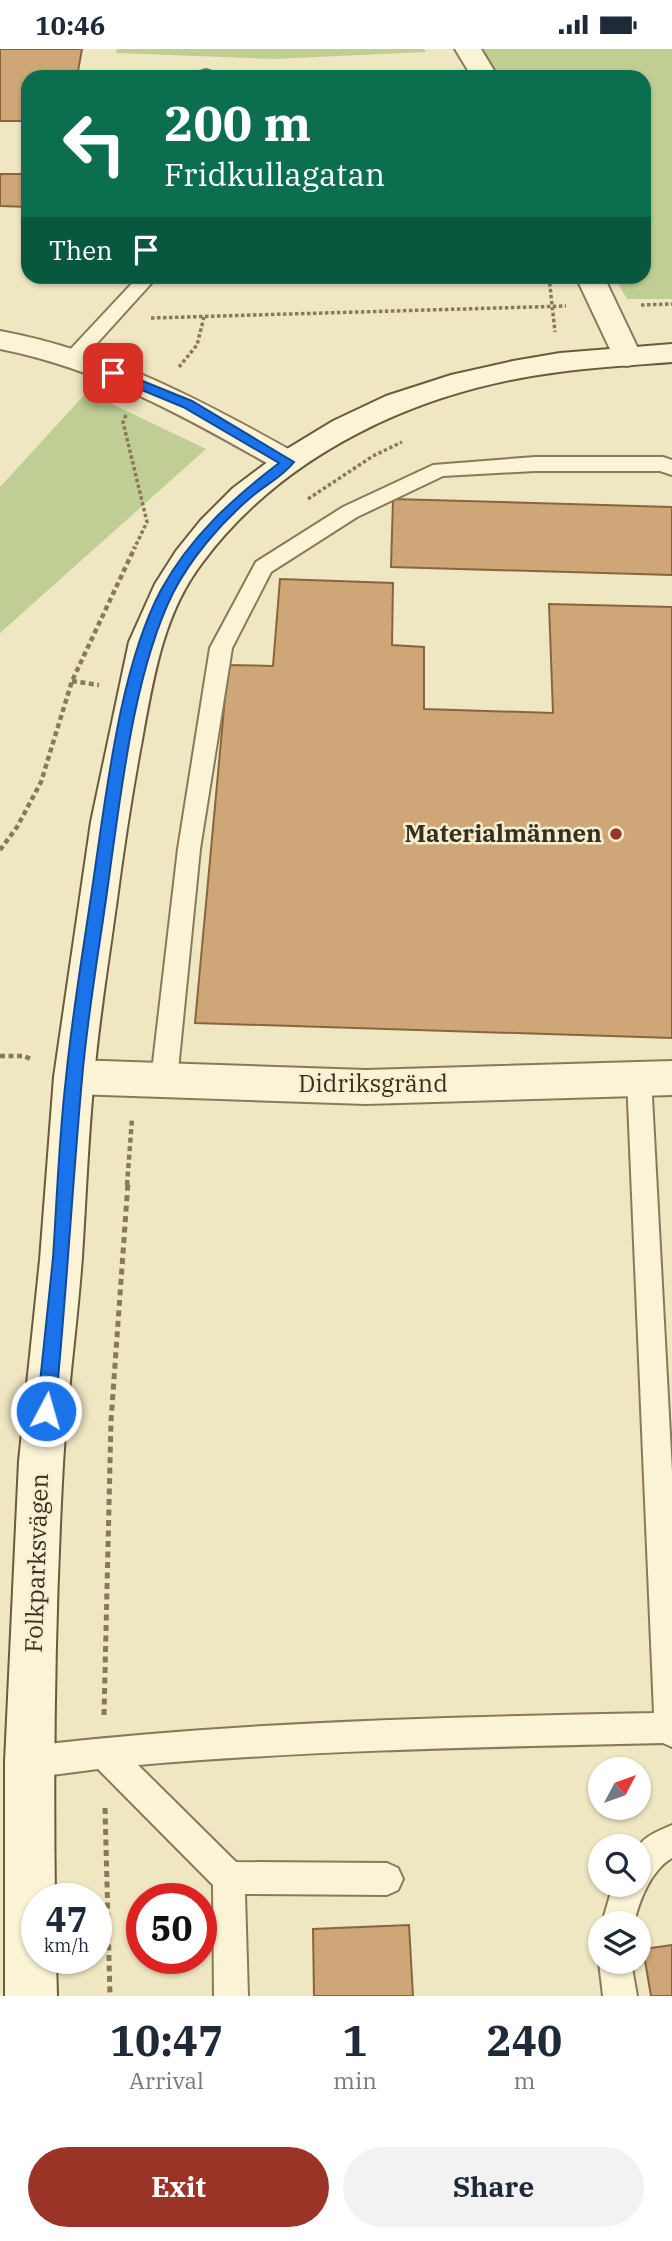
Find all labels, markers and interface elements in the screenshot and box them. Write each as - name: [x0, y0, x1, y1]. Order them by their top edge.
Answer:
- text: 10:46: [35, 8, 105, 42]
- text: 200 m: [164, 91, 311, 154]
- icon: left: [49, 98, 140, 189]
- text: Fridkullagatan: [164, 153, 385, 195]
- icon: arrive: [127, 231, 165, 269]
- text: Then: [49, 233, 113, 267]
- pin: [83, 343, 143, 403]
- icon: arrive: [94, 354, 132, 392]
- place label: Materialmännen: [405, 817, 602, 849]
- marker: Materialmännen: [608, 826, 624, 842]
- street label: Didriksgränd: [298, 1067, 448, 1099]
- position arrow: [9, 1374, 83, 1448]
- street label: Folkparksvägen: [17, 1473, 55, 1653]
- north arrow: [588, 1757, 651, 1820]
- map controls: [588, 1757, 651, 1974]
- button: search: [588, 1834, 651, 1897]
- speed limit sign: 50: [126, 1883, 217, 1974]
- text: 47: [45, 1896, 88, 1942]
- button: layers: [588, 1911, 651, 1974]
- text: km/h: [44, 1934, 89, 1957]
- text: 10:47: [110, 2013, 223, 2068]
- text: 1: [342, 2013, 368, 2068]
- text: 240: [487, 2013, 562, 2068]
- text: Arrival: [129, 2065, 204, 2095]
- text: min: [333, 2065, 377, 2095]
- text: m: [513, 2065, 535, 2095]
- button: Exit: [28, 2147, 329, 2227]
- button: Share: [343, 2147, 644, 2227]

